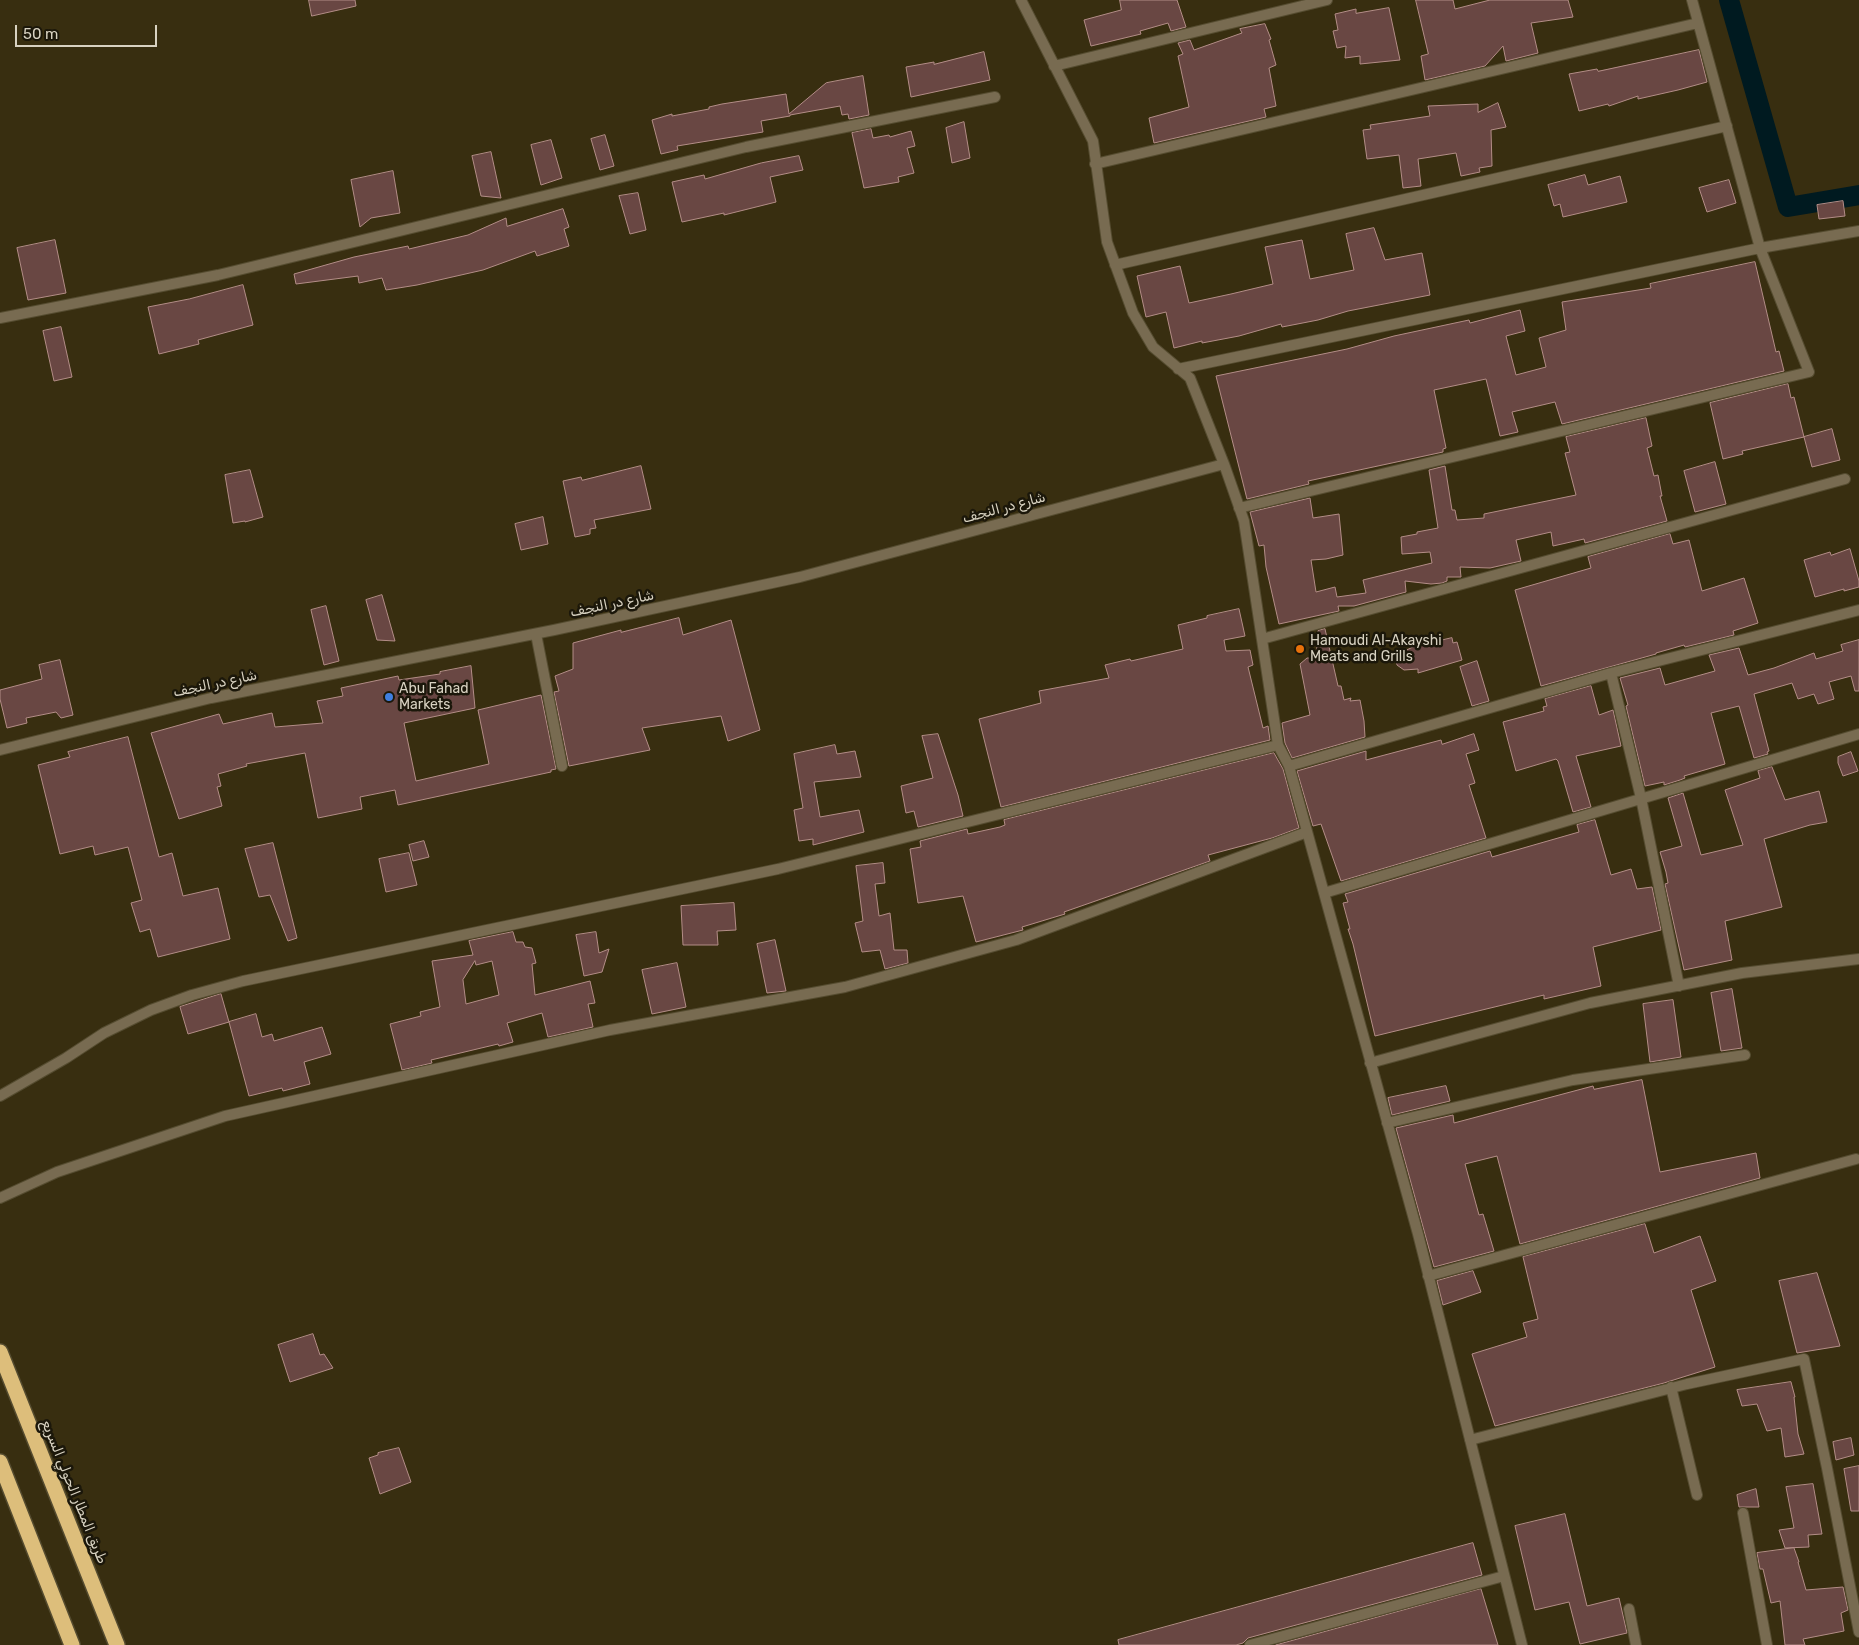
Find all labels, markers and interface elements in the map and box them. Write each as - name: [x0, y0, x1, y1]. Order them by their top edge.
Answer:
- scale bar: [18, 15, 160, 47]
- text: 50 m: [23, 25, 58, 43]
- street label: شارع در النجف: [961, 489, 1047, 527]
- street label: شارع در النجف: [569, 587, 655, 621]
- place label: Hamoudi Al-Akayshi Meats and Grills: [1310, 633, 1442, 666]
- marker: Hamoudi Al-Akayshi Meats and Grills: [1294, 643, 1306, 655]
- street label: شارع در النجف: [172, 667, 258, 701]
- place label: Abu Fahad Markets: [399, 681, 469, 714]
- marker: Abu Fahad Markets: [383, 691, 395, 703]
- street label: طريق المطار الحولي السريع: [38, 1418, 110, 1566]

